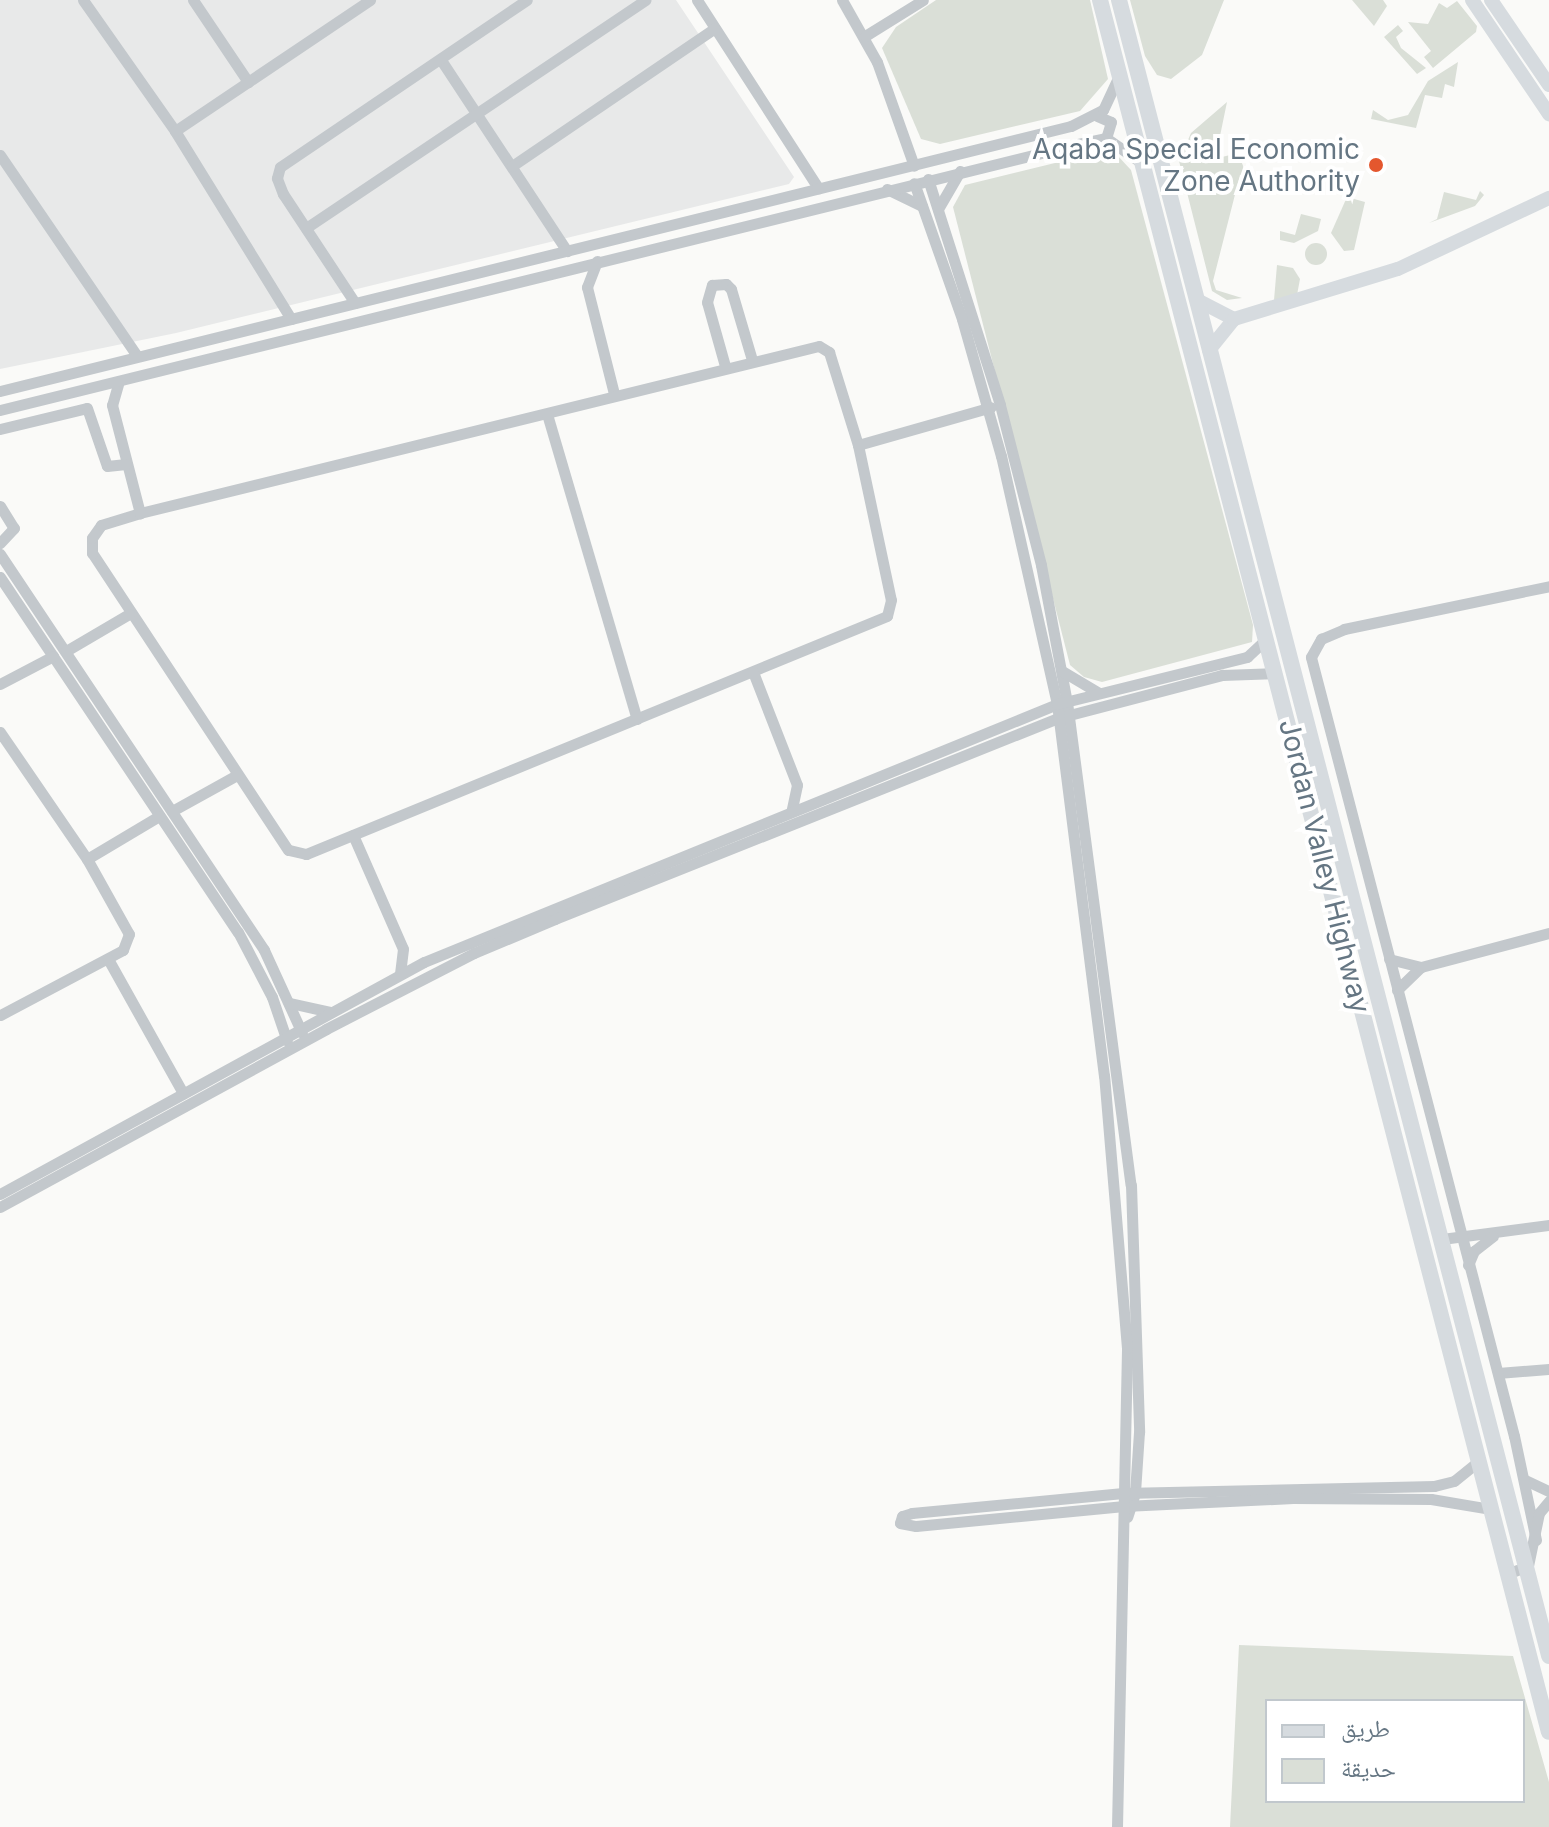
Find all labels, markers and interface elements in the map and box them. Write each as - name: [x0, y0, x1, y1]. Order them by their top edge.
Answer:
- place label: Aqaba Special Economic Zone Authority: [1032, 132, 1360, 198]
- marker: Aqaba Special Economic Zone Authority: [1367, 156, 1385, 174]
- street label: Jordan Valley Highway: [1272, 715, 1378, 1017]
- legend: [1265, 1699, 1525, 1803]
- text: طريق: [1341, 1714, 1390, 1743]
- text: حديقة: [1341, 1754, 1396, 1783]

